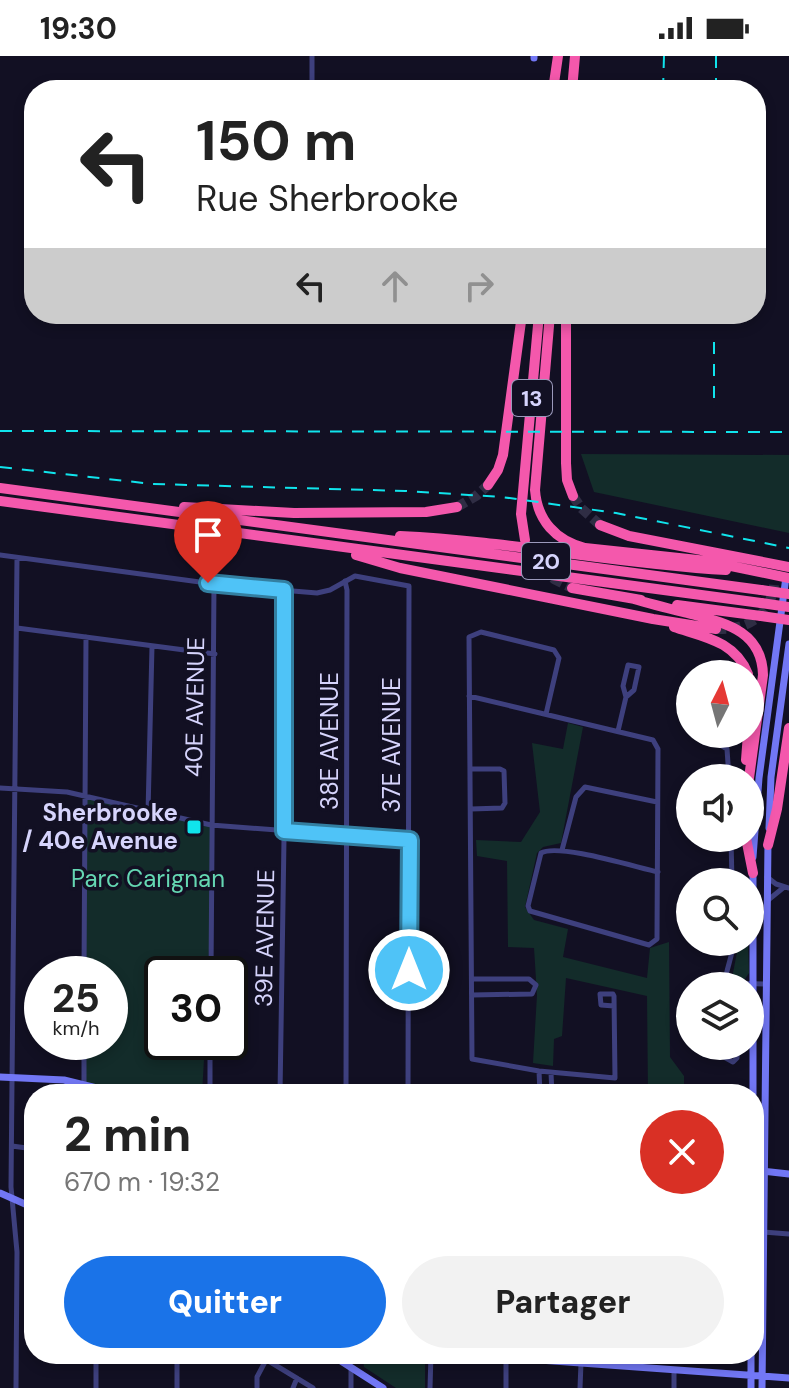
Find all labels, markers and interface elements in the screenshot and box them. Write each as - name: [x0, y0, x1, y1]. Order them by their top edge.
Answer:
- text: 19:30: [40, 9, 117, 48]
- text: 150 m: [196, 104, 357, 177]
- icon: left: [64, 112, 168, 216]
- text: Rue Sherbrooke: [196, 175, 459, 222]
- icon: left: [289, 264, 333, 308]
- icon: ahead: [373, 264, 417, 308]
- icon: right: [457, 264, 501, 308]
- road number: 13: [512, 380, 552, 416]
- pin: [174, 501, 242, 583]
- icon: arrive: [186, 513, 230, 557]
- road number: 20: [522, 543, 570, 579]
- street label: 40E AVENUE: [178, 637, 211, 777]
- north arrow: [676, 660, 764, 748]
- map controls: [676, 660, 764, 1060]
- street label: 38E AVENUE: [314, 672, 345, 810]
- street label: 37E AVENUE: [376, 677, 407, 813]
- button: sound: [676, 764, 764, 852]
- place label: Sherbrooke / 40e Avenue: [22, 797, 178, 856]
- marker: Sherbrooke / 40e Avenue: [185, 818, 203, 836]
- park label: Parc Carignan: [71, 863, 225, 894]
- button: search: [676, 868, 764, 956]
- street label: 39E AVENUE: [248, 869, 281, 1007]
- position arrow: [367, 928, 451, 1012]
- speed limit sign: 30: [144, 956, 248, 1060]
- text: 25: [52, 972, 100, 1024]
- button: layers: [676, 972, 764, 1060]
- text: km/h: [52, 1015, 100, 1041]
- text: 2 min: [64, 1103, 191, 1166]
- button: close: [640, 1110, 724, 1194]
- text: 670 m · 19:32: [64, 1165, 220, 1199]
- button: Quitter: [64, 1256, 386, 1348]
- button: Partager: [402, 1256, 724, 1348]

